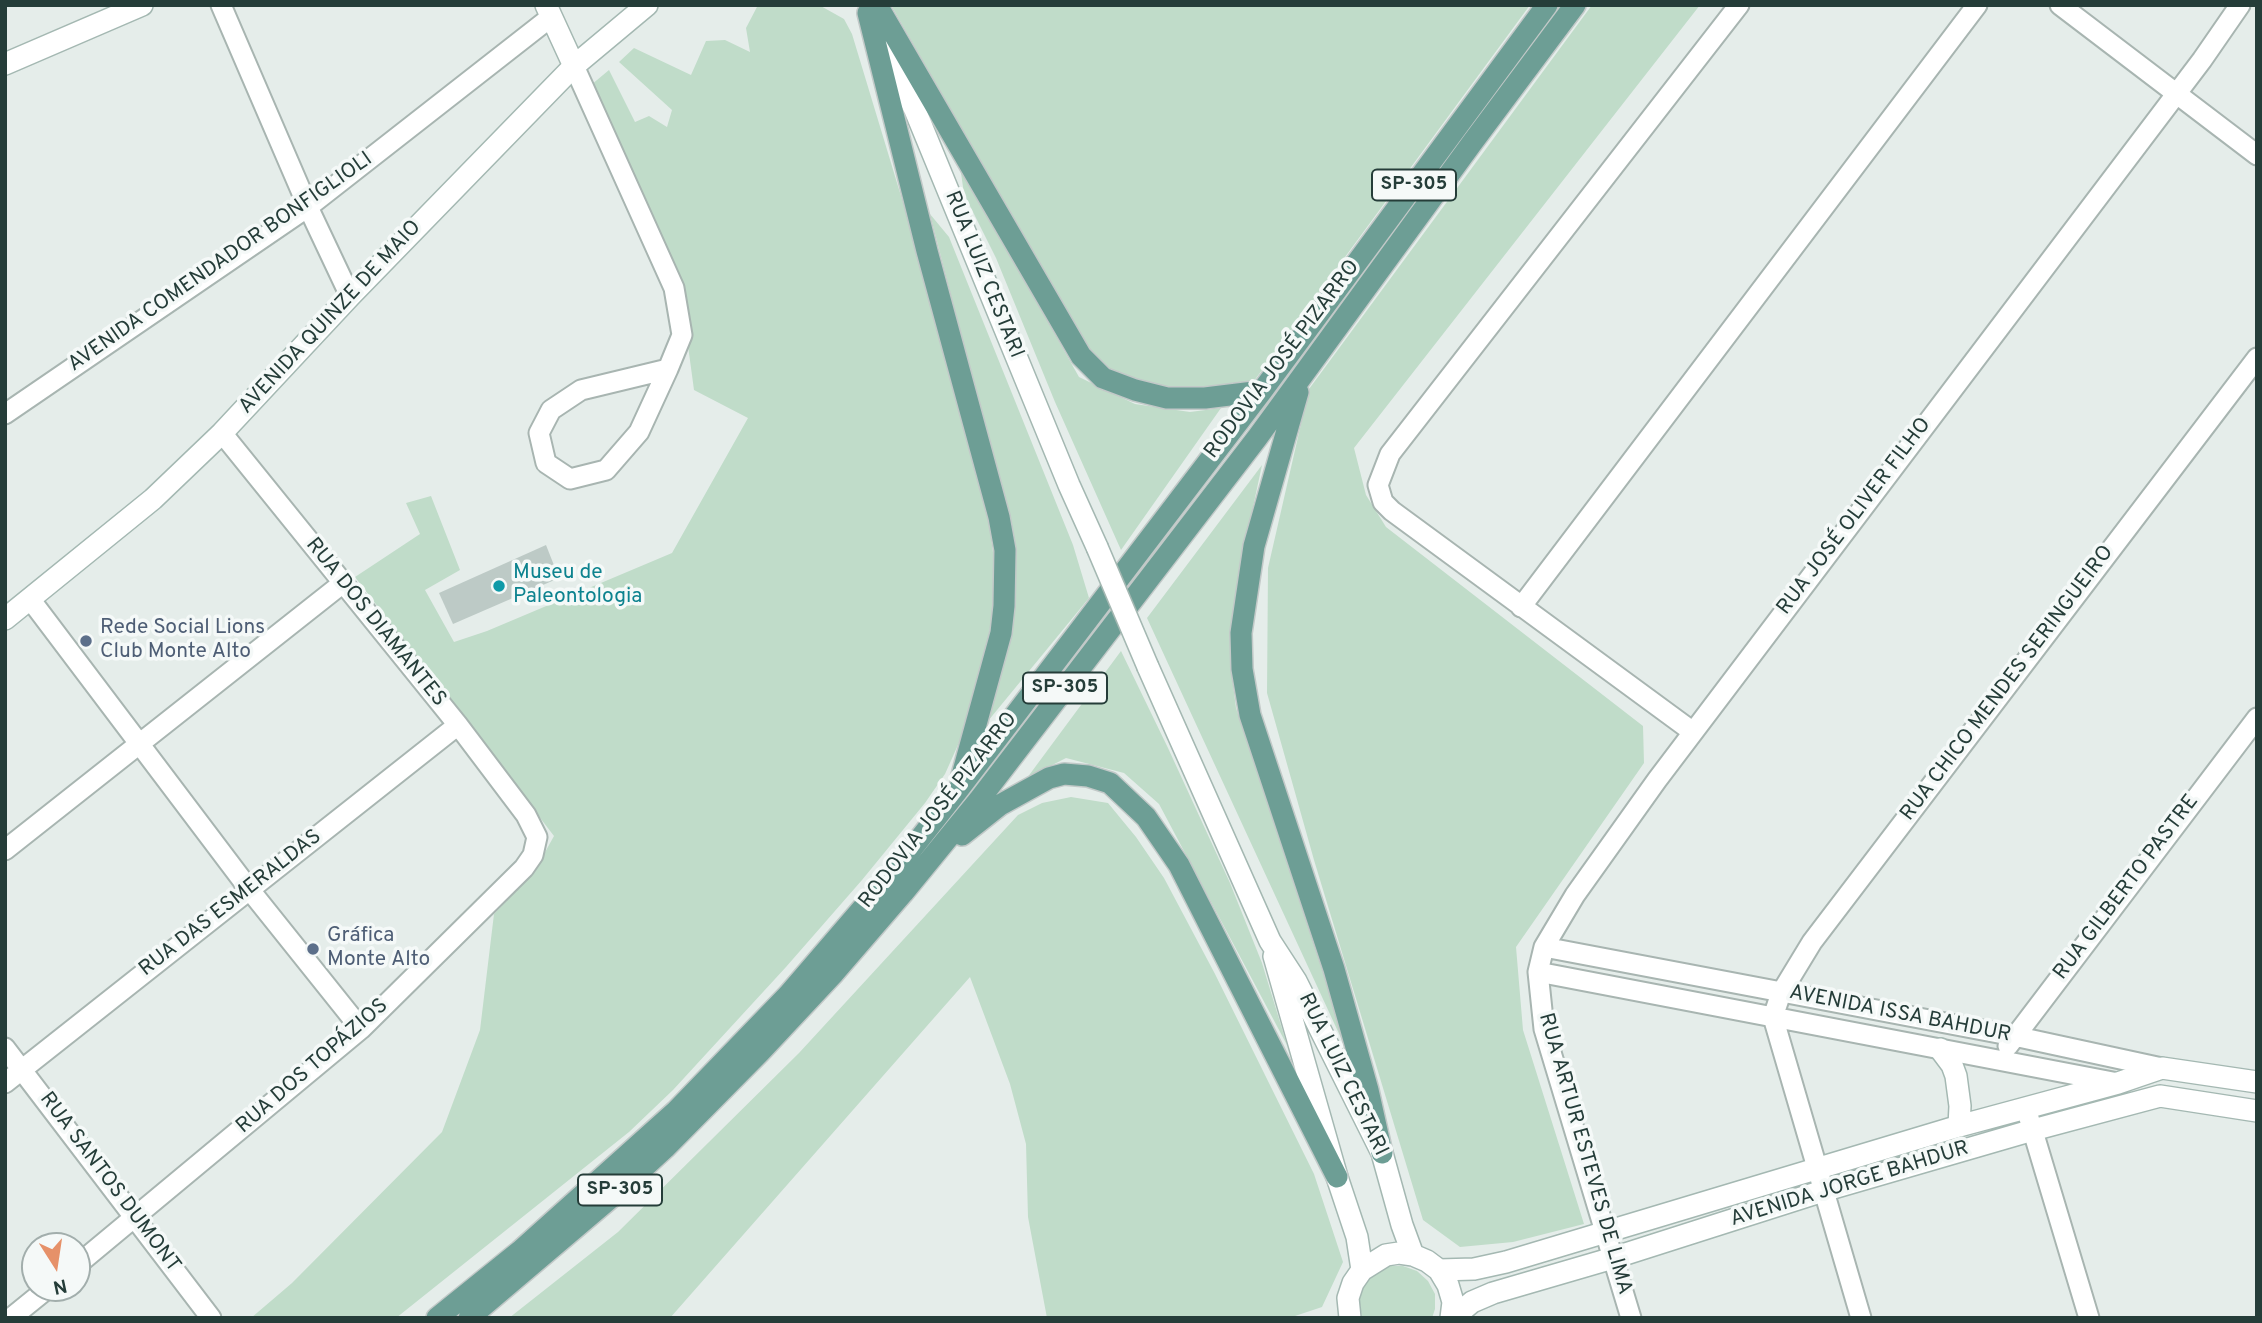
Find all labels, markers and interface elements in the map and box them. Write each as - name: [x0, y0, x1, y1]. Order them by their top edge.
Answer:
- street label: AVENIDA COMENDADOR BONFIGLIOLI: [64, 148, 378, 378]
- road number: SP-305: [1372, 169, 1456, 200]
- street label: RUA LUIZ CESTARI: [938, 188, 1028, 362]
- street label: AVENIDA QUINZE DE MAIO: [235, 216, 427, 420]
- street label: RODOVIA JOSÉ PIZARRO: [1200, 256, 1366, 464]
- street label: RUA JOSÉ OLIVER FILHO: [1773, 413, 1937, 621]
- street label: RUA DOS DIAMANTES: [299, 534, 451, 712]
- street label: RUA CHICO MENDES SERINGUEIRO: [1896, 541, 2120, 827]
- place label: Museu de Paleontologia: [513, 561, 642, 611]
- marker: Museu de Paleontologia: [491, 578, 507, 594]
- place label: Rede Social Lions Club Monte Alto: [100, 616, 265, 666]
- marker: Rede Social Lions Club Monte Alto: [78, 633, 94, 649]
- road number: SP-305: [1023, 673, 1107, 704]
- street label: RODOVIA JOSÉ PIZARRO: [854, 708, 1024, 914]
- street label: RUA GILBERTO PASTRE: [2049, 790, 2205, 986]
- street label: RUA DAS ESMERALDAS: [135, 825, 327, 983]
- place label: Gráfica Monte Alto: [327, 924, 430, 974]
- marker: Gráfica Monte Alto: [305, 941, 321, 957]
- street label: AVENIDA ISSA BAHDUR: [1787, 981, 2013, 1049]
- street label: RUA LUIZ CESTARI: [1292, 989, 1392, 1161]
- street label: RUA DOS TOPÁZIOS: [232, 994, 394, 1140]
- street label: RUA ARTUR ESTEVES DE LIMA: [1532, 1010, 1636, 1298]
- street label: RUA SANTOS DUMONT: [33, 1088, 185, 1278]
- street label: AVENIDA JORGE BAHDUR: [1728, 1137, 1972, 1233]
- road number: SP-305: [578, 1174, 662, 1206]
- north arrow: [21, 1232, 91, 1302]
- text: N: [51, 1272, 69, 1299]

